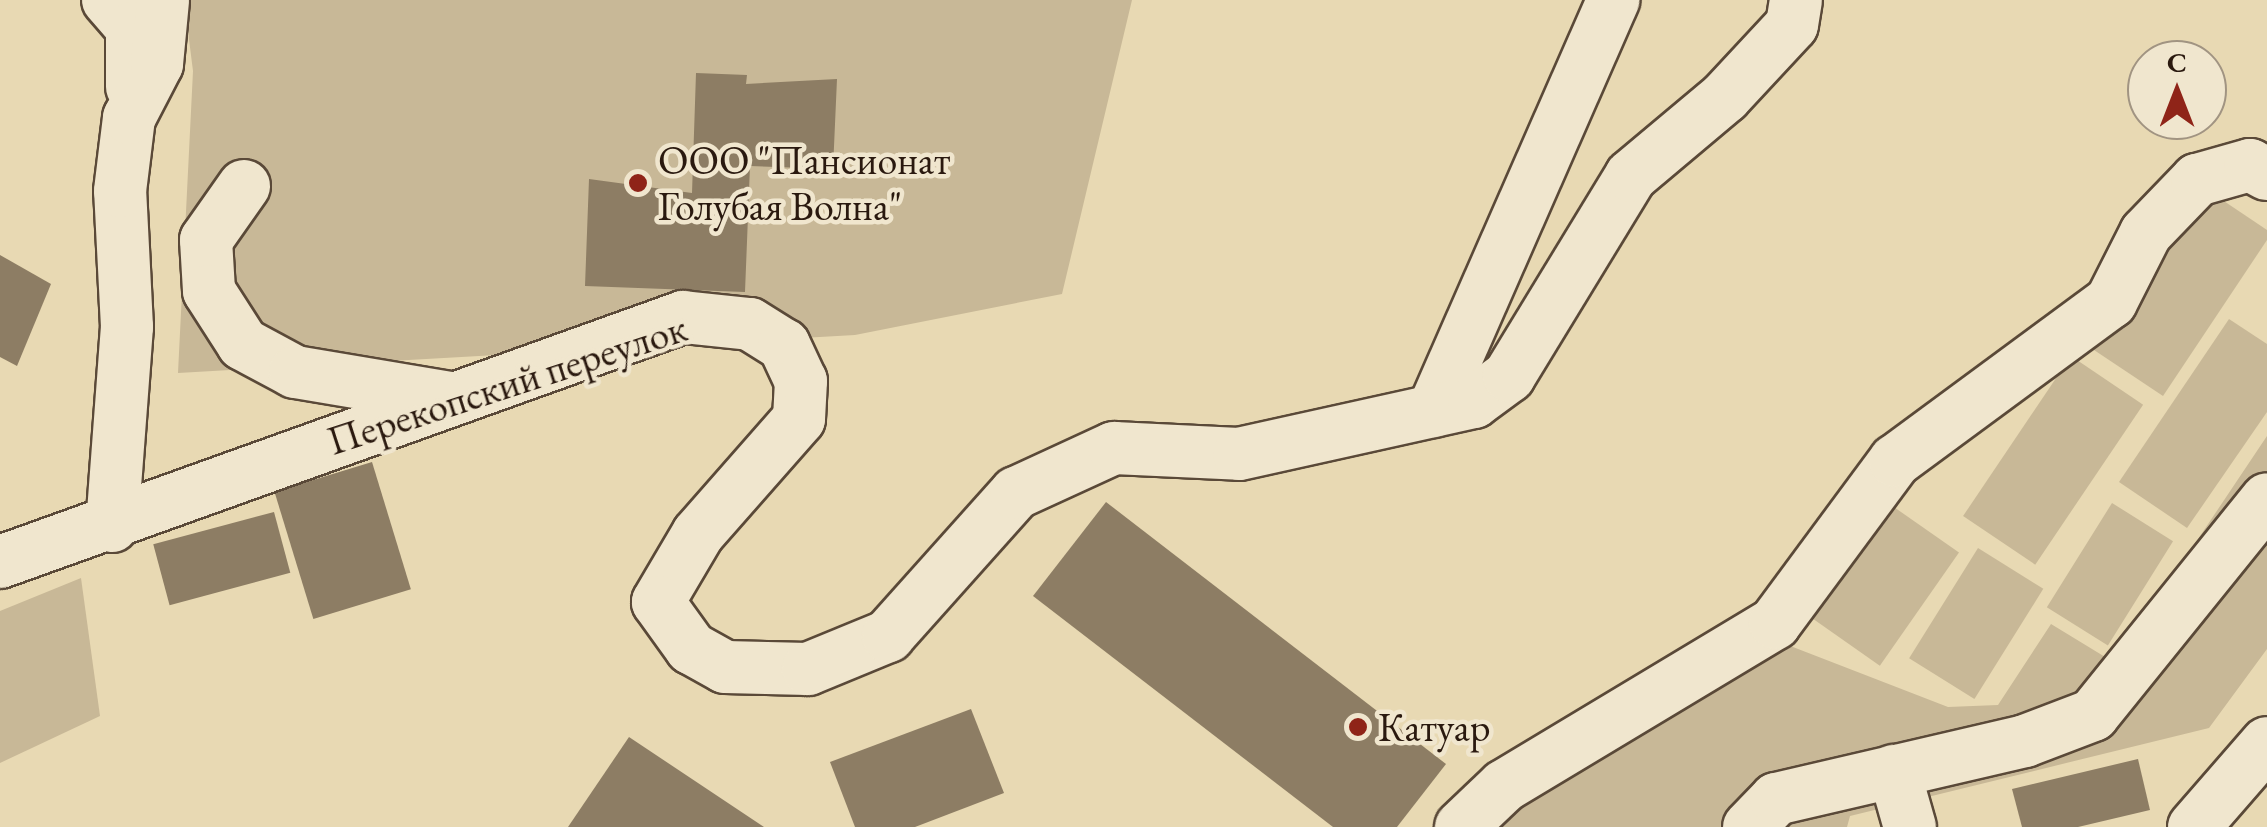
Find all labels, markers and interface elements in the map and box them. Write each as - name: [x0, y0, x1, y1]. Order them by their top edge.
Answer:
- north arrow: [2127, 40, 2227, 140]
- text: С: [2167, 44, 2187, 80]
- place label: ООО "Пансионат Голубая Волна": [658, 136, 950, 230]
- marker: ООО "Пансионат Голубая Волна": [627, 172, 649, 194]
- street label: Перекопский переулок: [321, 303, 693, 465]
- place label: Катуар: [1378, 703, 1490, 751]
- marker: Катуар: [1347, 716, 1369, 738]

